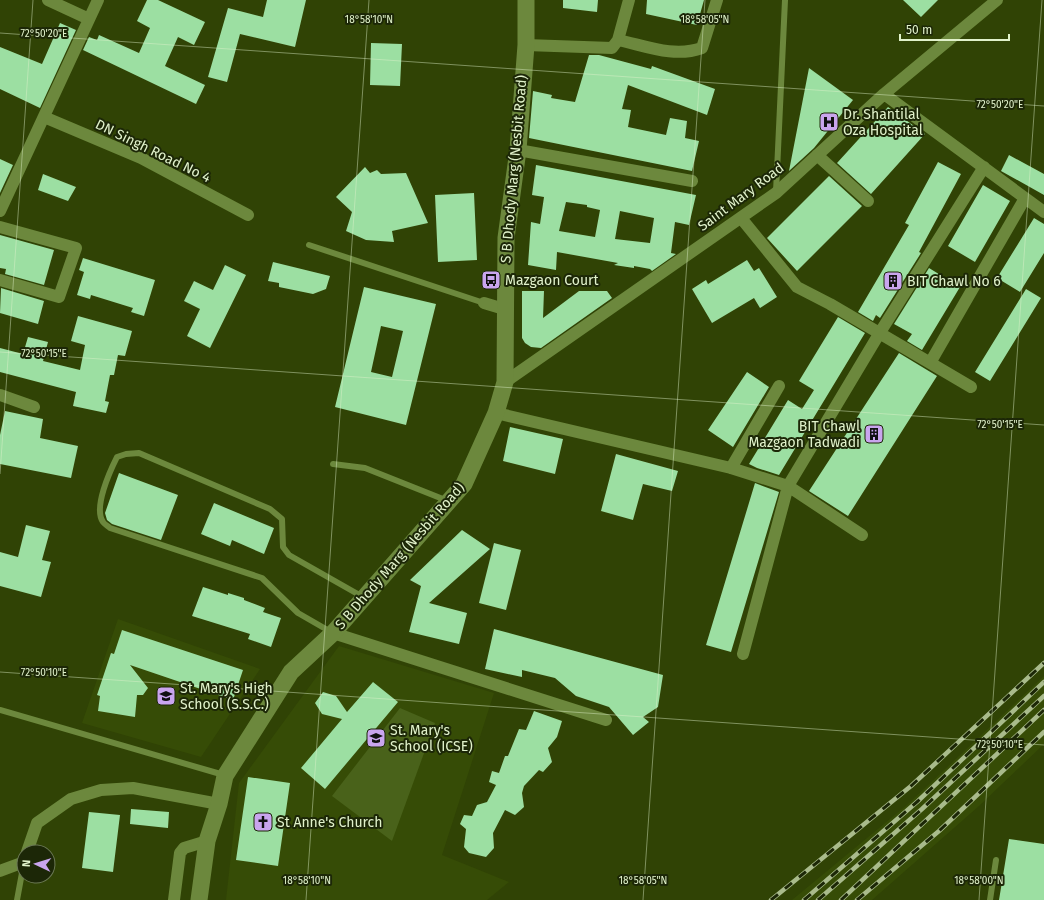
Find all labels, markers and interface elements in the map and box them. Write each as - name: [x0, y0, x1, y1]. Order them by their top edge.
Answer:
- text: 18°58'10"N: [345, 14, 393, 26]
- text: 18°58'05"N: [681, 14, 729, 26]
- scale bar: [900, 16, 1009, 42]
- text: 50 m: [906, 23, 932, 37]
- text: 72°50'20"E: [21, 28, 67, 40]
- street label: S B Dhody Marg (Nesbit Road): [497, 74, 531, 264]
- text: 72°50'20"E: [977, 99, 1023, 111]
- place label: Dr. Shantilal Oza Hospital: [843, 106, 923, 139]
- hospital icon: Dr. Shantilal Oza Hospital: [818, 111, 840, 133]
- street label: DN Singh Road No 4: [93, 116, 214, 187]
- street label: Saint Mary Road: [695, 159, 787, 235]
- bus stop icon: Mazgaon Court: [480, 269, 502, 291]
- building icon: BIT Chawl No 6: [882, 270, 904, 292]
- place label: Mazgaon Court: [505, 272, 599, 289]
- place label: BIT Chawl No 6: [907, 273, 1001, 290]
- text: 72°50'15"E: [21, 348, 67, 360]
- place label: BIT Chawl Mazgaon Tadwadi: [748, 418, 860, 451]
- text: 72°50'15"E: [977, 419, 1023, 431]
- building icon: BIT Chawl Mazgaon Tadwadi: [863, 423, 885, 445]
- street label: S B Dhody Marg (Nesbit Road): [332, 479, 468, 633]
- text: 72°50'10"E: [21, 667, 67, 679]
- place label: St. Mary's High School (S.S.C.): [180, 680, 273, 713]
- school or university icon: St. Mary's High School (S.S.C.): [155, 685, 177, 707]
- place label: St. Mary's School (ICSE): [390, 722, 473, 755]
- school or university icon: St. Mary's School (ICSE): [365, 727, 387, 749]
- text: 72°50'10"E: [977, 739, 1023, 751]
- church icon: St Anne's Church: [252, 811, 274, 833]
- place label: St Anne's Church: [277, 814, 382, 831]
- north arrow: [16, 844, 56, 884]
- text: N: [20, 859, 33, 867]
- text: 18°58'10"N: [283, 875, 331, 887]
- text: 18°58'05"N: [619, 875, 667, 887]
- text: 18°58'00"N: [954, 875, 1004, 887]

